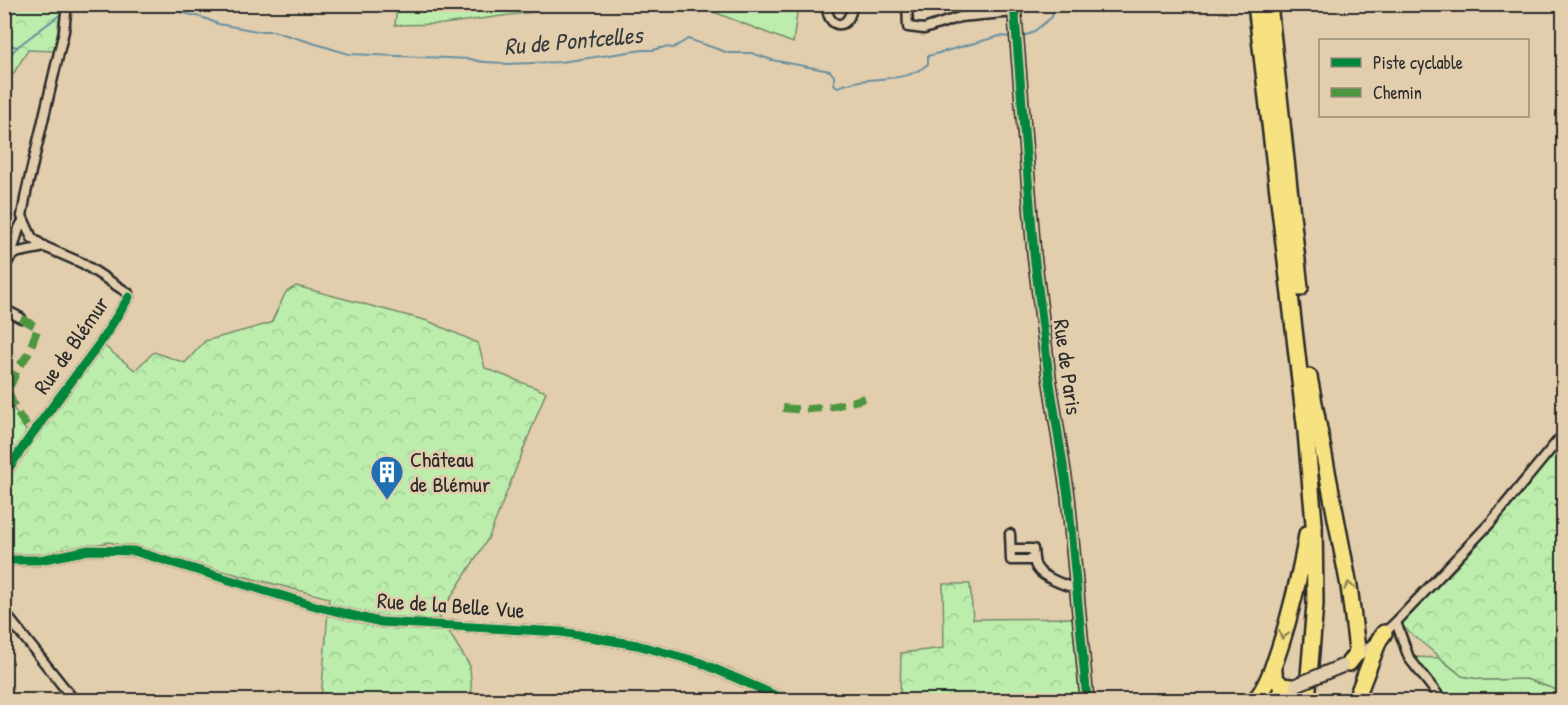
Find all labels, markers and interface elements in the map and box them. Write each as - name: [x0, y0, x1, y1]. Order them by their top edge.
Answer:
- water label: Ru de Pontcelles: [502, 18, 646, 62]
- legend: [1319, 39, 1529, 117]
- text: Piste cyclable: [1373, 50, 1463, 75]
- text: Chemin: [1373, 80, 1422, 105]
- street label: Rue de Blémur: [26, 290, 116, 400]
- street label: Rue de Paris: [1046, 317, 1090, 417]
- place label: Château de Blémur: [410, 444, 491, 499]
- building icon: Château de Blémur: [369, 454, 405, 501]
- one-way arrow: [1343, 582, 1355, 591]
- street label: Rue de la Belle Vue: [376, 585, 526, 625]
- one-way arrow: [1278, 629, 1290, 640]

